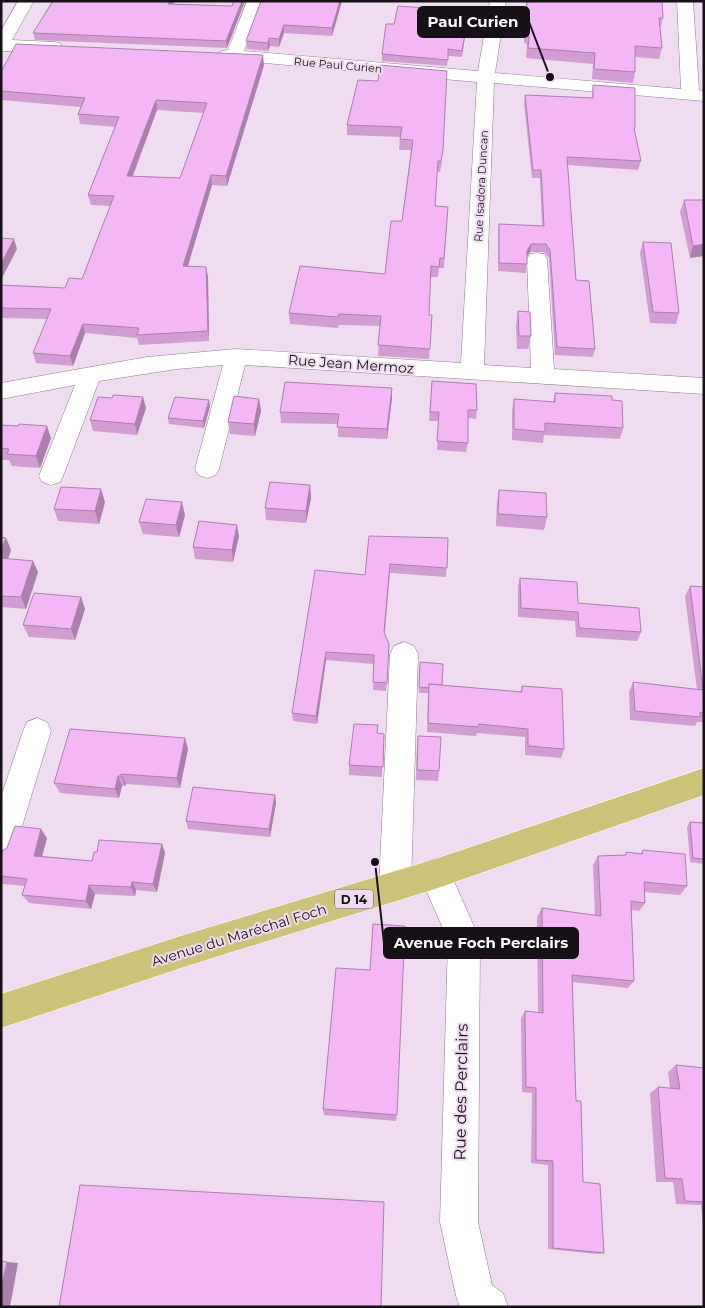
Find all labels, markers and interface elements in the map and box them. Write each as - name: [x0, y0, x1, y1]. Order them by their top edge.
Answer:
- callout: Paul Curien: [418, 7, 529, 37]
- text: Paul Curien: [428, 12, 518, 31]
- street label: Rue Paul Curien: [293, 54, 383, 76]
- street label: Rue Isadora Duncan: [471, 130, 491, 242]
- street label: Rue Jean Mermoz: [287, 351, 415, 377]
- road number: D 14: [335, 890, 373, 909]
- street label: Avenue du Maréchal Foch: [149, 900, 329, 970]
- callout: Avenue Foch Perclairs: [384, 928, 578, 958]
- text: Avenue Foch Perclairs: [393, 933, 568, 952]
- street label: Rue des Perclairs: [450, 1023, 472, 1161]

